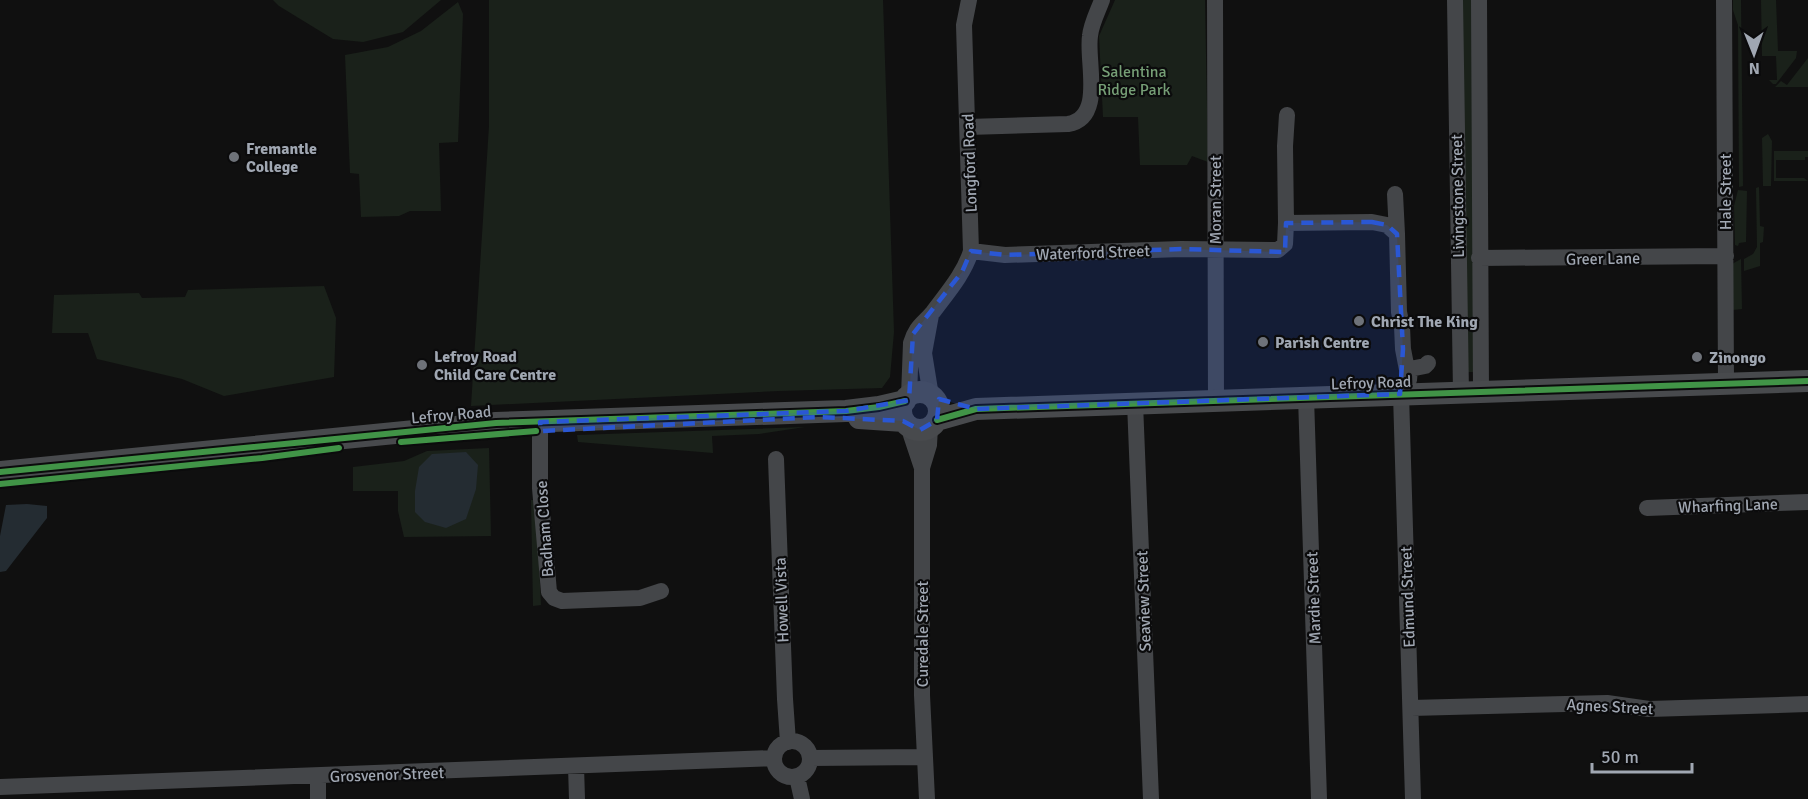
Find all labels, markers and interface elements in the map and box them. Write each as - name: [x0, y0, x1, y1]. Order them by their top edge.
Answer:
- north arrow: [1724, 24, 1784, 84]
- text: N: [1749, 58, 1760, 78]
- park label: Salentina Ridge Park: [1097, 62, 1171, 100]
- street label: Longford Road: [958, 113, 982, 213]
- street label: Livingstone Street: [1447, 134, 1469, 258]
- place label: Fremantle College: [246, 139, 317, 177]
- marker: Fremantle College: [227, 150, 241, 164]
- street label: Hale Street: [1716, 153, 1736, 230]
- street label: Moran Street: [1206, 155, 1226, 245]
- street label: Waterford Street: [1036, 241, 1151, 265]
- street label: Greer Lane: [1566, 248, 1640, 270]
- place label: Christ The King: [1371, 312, 1478, 332]
- marker: Christ The King: [1352, 314, 1366, 328]
- place label: Parish Centre: [1275, 333, 1369, 353]
- marker: Parish Centre: [1256, 335, 1270, 349]
- place label: Lefroy Road Child Care Centre: [434, 347, 556, 385]
- place label: Zinongo: [1709, 348, 1766, 368]
- marker: Zinongo: [1690, 350, 1704, 364]
- marker: Lefroy Road Child Care Centre: [415, 358, 429, 372]
- street label: Lefroy Road: [1330, 372, 1412, 394]
- street label: Lefroy Road: [410, 402, 492, 428]
- street label: Badham Close: [532, 480, 558, 578]
- street label: Wharfing Lane: [1678, 494, 1778, 518]
- street label: Edmund Street: [1396, 546, 1420, 648]
- street label: Seaview Street: [1132, 550, 1156, 652]
- street label: Mardie Street: [1302, 551, 1326, 645]
- street label: Howell Vista: [771, 557, 793, 643]
- street label: Curedale Street: [913, 580, 933, 687]
- street label: Agnes Street: [1566, 695, 1654, 719]
- scale bar: [1592, 736, 1692, 774]
- text: 50 m: [1601, 746, 1639, 768]
- street label: Grosvenor Street: [330, 763, 445, 787]

